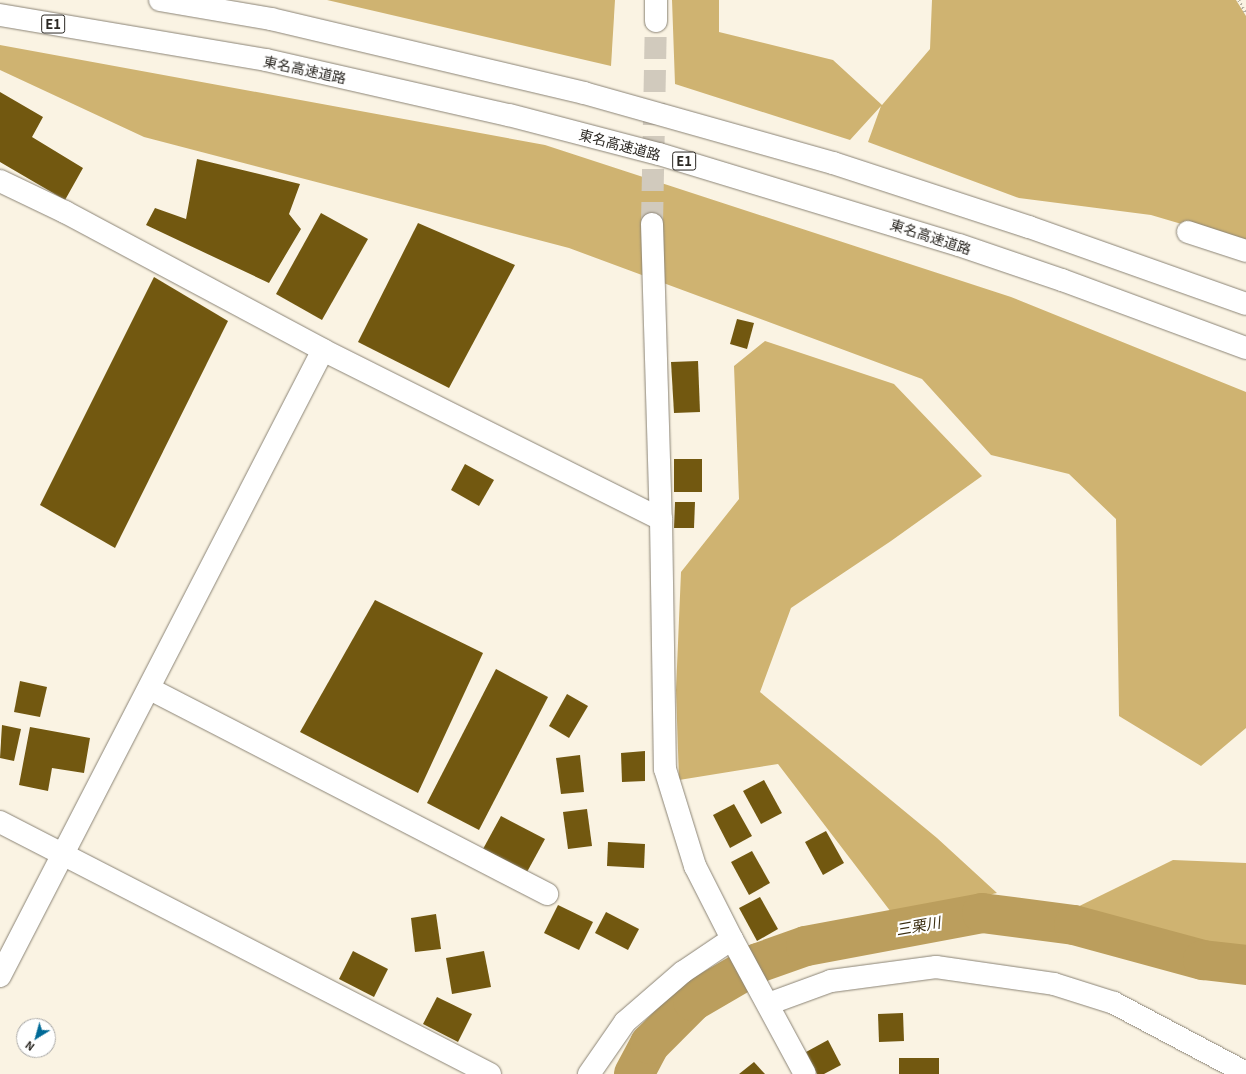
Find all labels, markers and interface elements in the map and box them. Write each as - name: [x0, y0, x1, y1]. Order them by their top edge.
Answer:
- road number: E1: [41, 13, 65, 35]
- street label: 東名高速道路: [262, 52, 348, 86]
- street label: 東名高速道路: [577, 125, 663, 163]
- road number: E1: [672, 150, 696, 172]
- street label: 東名高速道路: [888, 215, 974, 257]
- water label: 三栗川: [894, 912, 942, 938]
- north arrow: [16, 1018, 56, 1058]
- text: N: [21, 1038, 37, 1056]

